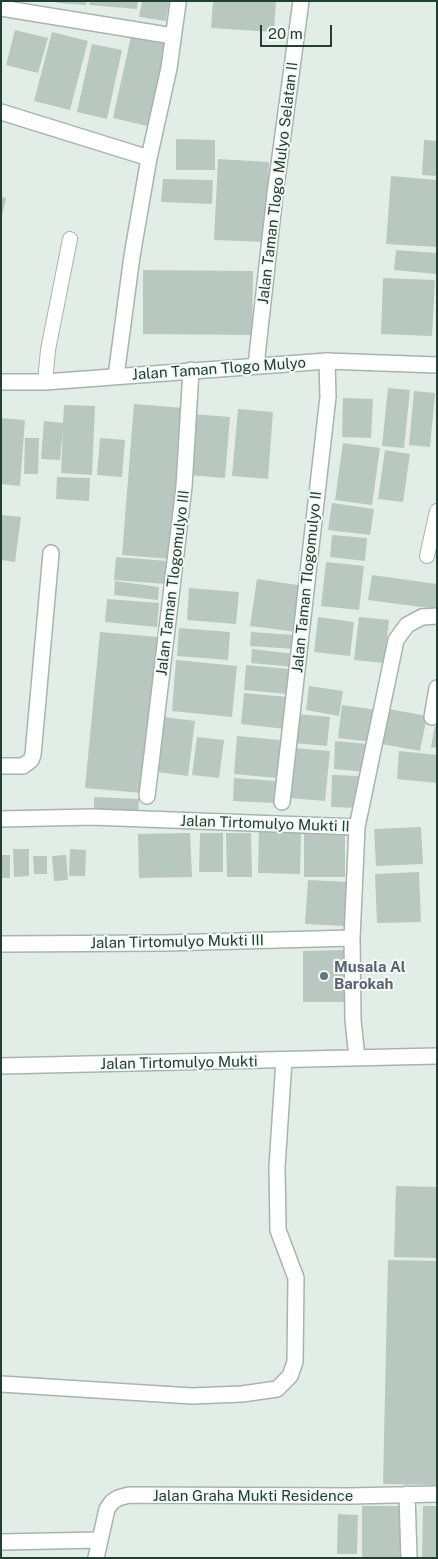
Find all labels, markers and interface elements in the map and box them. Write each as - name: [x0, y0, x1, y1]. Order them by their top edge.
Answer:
- scale bar: [263, 15, 336, 47]
- text: 20 m: [268, 25, 303, 42]
- street label: Jalan Taman Tlogo Mulyo Selatan II: [254, 61, 302, 305]
- street label: Jalan Taman Tlogo Mulyo: [131, 354, 307, 384]
- street label: Jalan Taman Tlogomulyo III: [153, 489, 193, 677]
- street label: Jalan Taman Tlogomulyo II: [289, 490, 325, 674]
- street label: Jalan Tirtomulyo Mukti II: [180, 812, 350, 836]
- street label: Jalan Tirtomulyo Mukti III: [90, 931, 264, 953]
- place label: Musala Al Barokah: [334, 958, 406, 993]
- marker: Musala Al Barokah: [318, 970, 330, 982]
- street label: Jalan Tirtomulyo Mukti: [100, 1053, 258, 1073]
- street label: Jalan Graha Mukti Residence: [153, 1487, 353, 1505]

